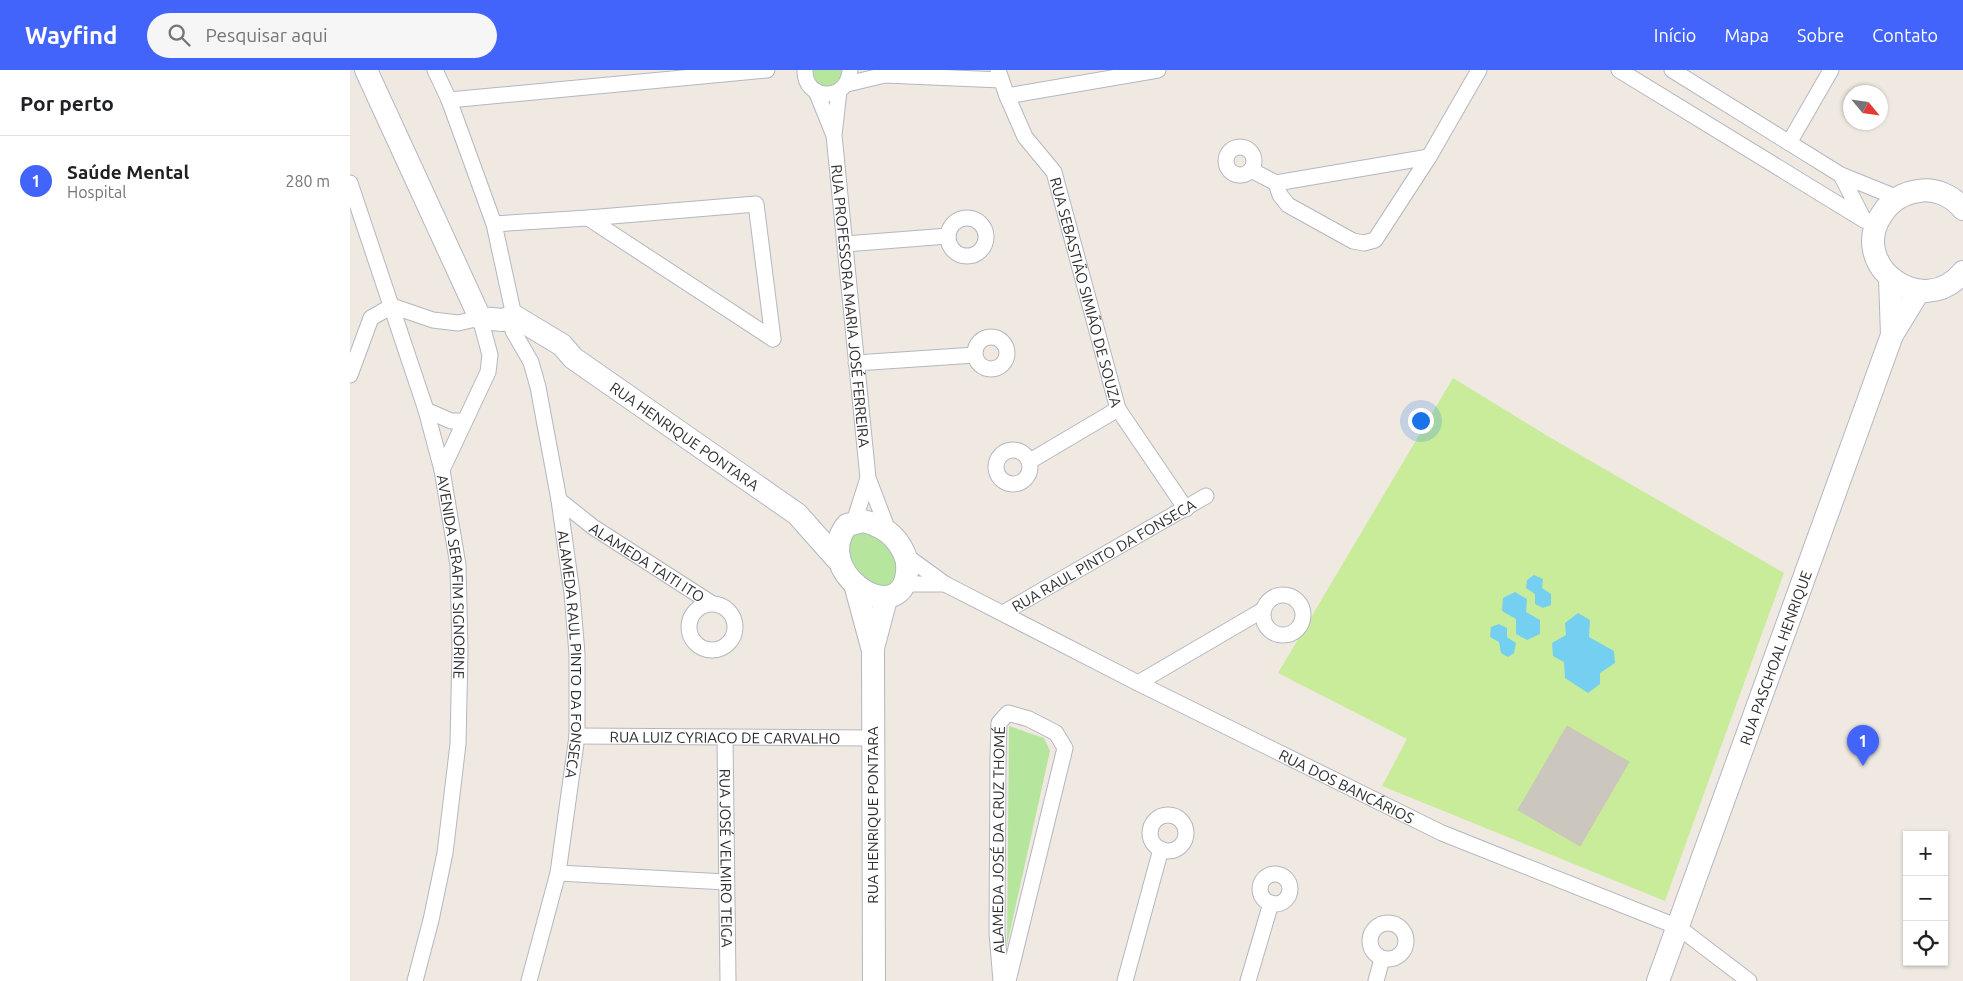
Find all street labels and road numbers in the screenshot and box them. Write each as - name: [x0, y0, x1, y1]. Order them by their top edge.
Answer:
- street label: RUA PROFESSORA MARIA JOSÉ FERREIRA: [828, 164, 873, 448]
- street label: RUA SEBASTIÃO SIMIÃO DE SOUZA: [1047, 175, 1126, 409]
- street label: RUA HENRIQUE PONTARA: [607, 378, 763, 494]
- street label: AVENIDA SERAFIM SIGNORINE: [434, 473, 469, 679]
- street label: RUA RAUL PINTO DA FONSECA: [1008, 495, 1199, 615]
- street label: ALAMEDA TAITI ITO: [587, 519, 708, 605]
- street label: ALAMEDA RAUL PINTO DA FONSECA: [555, 529, 586, 780]
- street label: RUA PASCHOAL HENRIQUE: [1736, 568, 1815, 747]
- street label: RUA HENRIQUE PONTARA: [864, 726, 881, 904]
- street label: ALAMEDA JOSÉ DA CRUZ THOMÉ: [988, 726, 1007, 955]
- street label: RUA LUIZ CYRIACO DE CARVALHO: [610, 728, 840, 746]
- street label: RUA DOS BANCÁRIOS: [1276, 746, 1417, 826]
- street label: RUA JOSÉ VELMIRO TEIGA: [717, 769, 736, 948]

